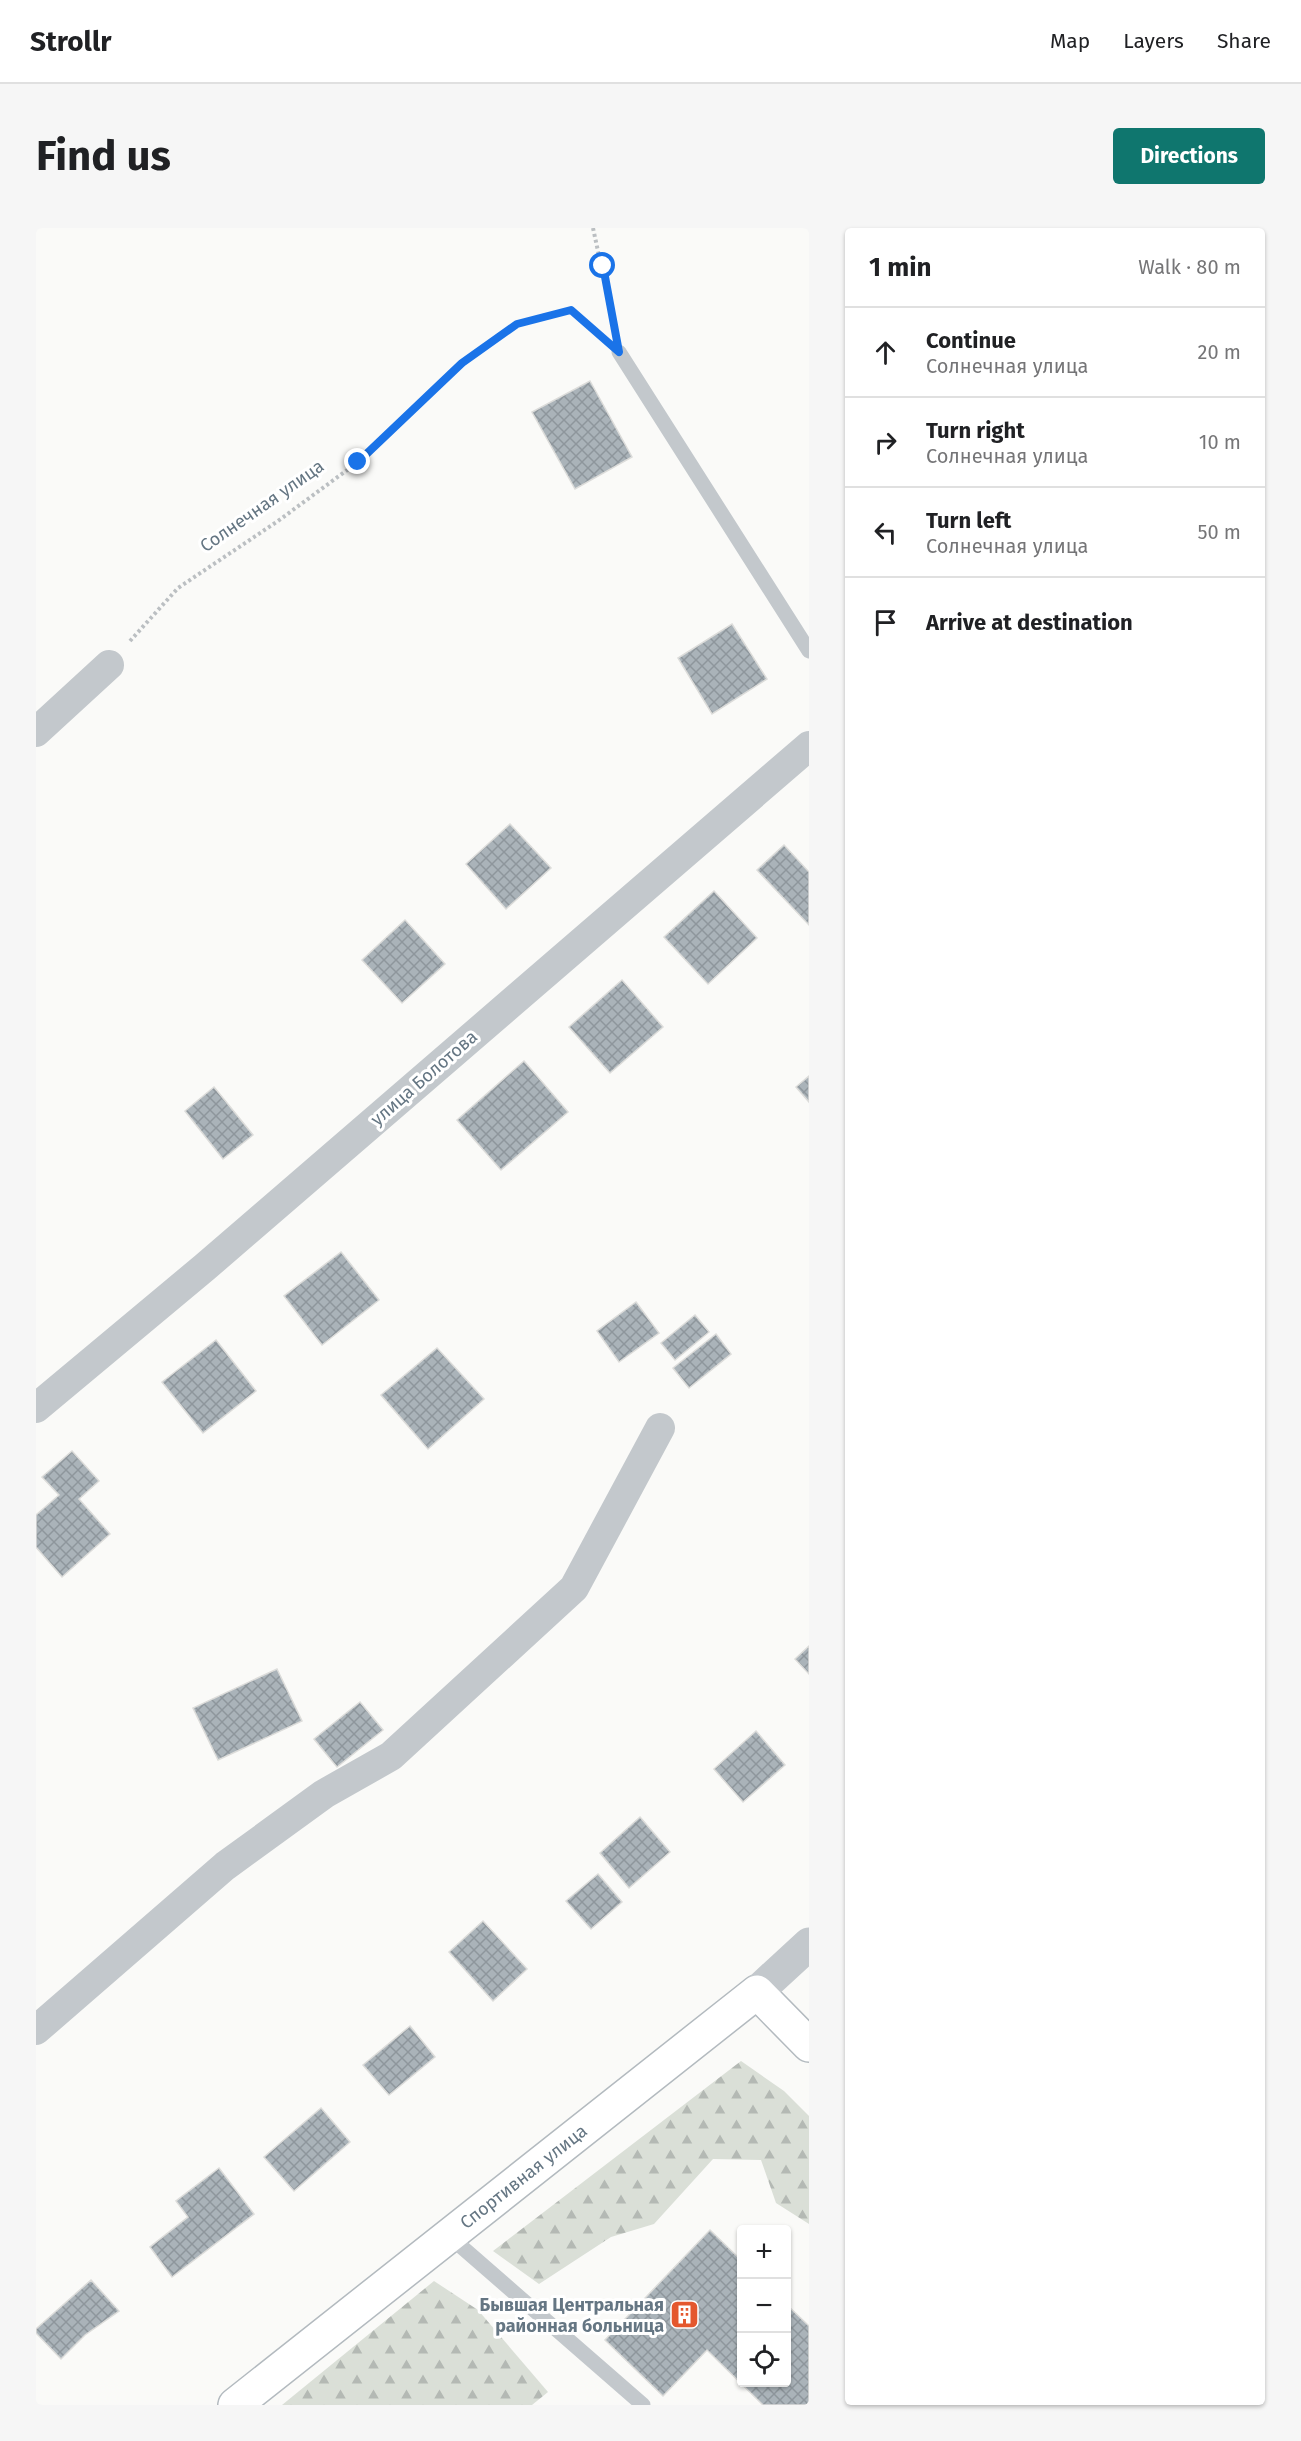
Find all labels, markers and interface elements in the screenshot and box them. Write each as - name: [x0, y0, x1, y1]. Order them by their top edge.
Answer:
- text: Strollr: [30, 25, 111, 58]
- text: Map: [1050, 28, 1090, 54]
- text: Layers: [1123, 28, 1184, 54]
- text: Share: [1217, 28, 1271, 54]
- button: Directions: [1113, 128, 1265, 184]
- text: Find us: [36, 131, 171, 181]
- route start: [589, 252, 615, 278]
- text: 1 min: [869, 252, 932, 283]
- text: Walk · 80 m: [1138, 255, 1241, 279]
- text: Continue: [926, 327, 1016, 354]
- icon: ahead: [869, 336, 902, 369]
- text: 20 m: [1198, 340, 1241, 364]
- text: Солнечная улица: [926, 354, 1088, 378]
- text: Turn right: [926, 417, 1025, 444]
- icon: right: [869, 426, 902, 459]
- text: 10 m: [1199, 430, 1241, 454]
- text: Солнечная улица: [926, 444, 1088, 468]
- route end: [344, 448, 370, 474]
- street label: Солнечная улица: [196, 455, 328, 557]
- text: Turn left: [926, 507, 1011, 534]
- icon: left: [869, 516, 902, 549]
- text: 50 m: [1197, 520, 1241, 544]
- text: Солнечная улица: [926, 534, 1088, 558]
- icon: arrive: [869, 606, 902, 639]
- text: Arrive at destination: [926, 609, 1133, 636]
- street label: улица Болотова: [366, 1026, 482, 1130]
- street label: Спортивная улица: [456, 2120, 591, 2234]
- map controls: [737, 2225, 791, 2387]
- button: +: [737, 2225, 791, 2279]
- button: −: [737, 2279, 791, 2333]
- place label: Бывшая Центральная районная больница: [479, 2294, 664, 2337]
- building icon: Бывшая Центральная районная больница: [669, 2299, 701, 2331]
- button: locate: [737, 2333, 791, 2387]

